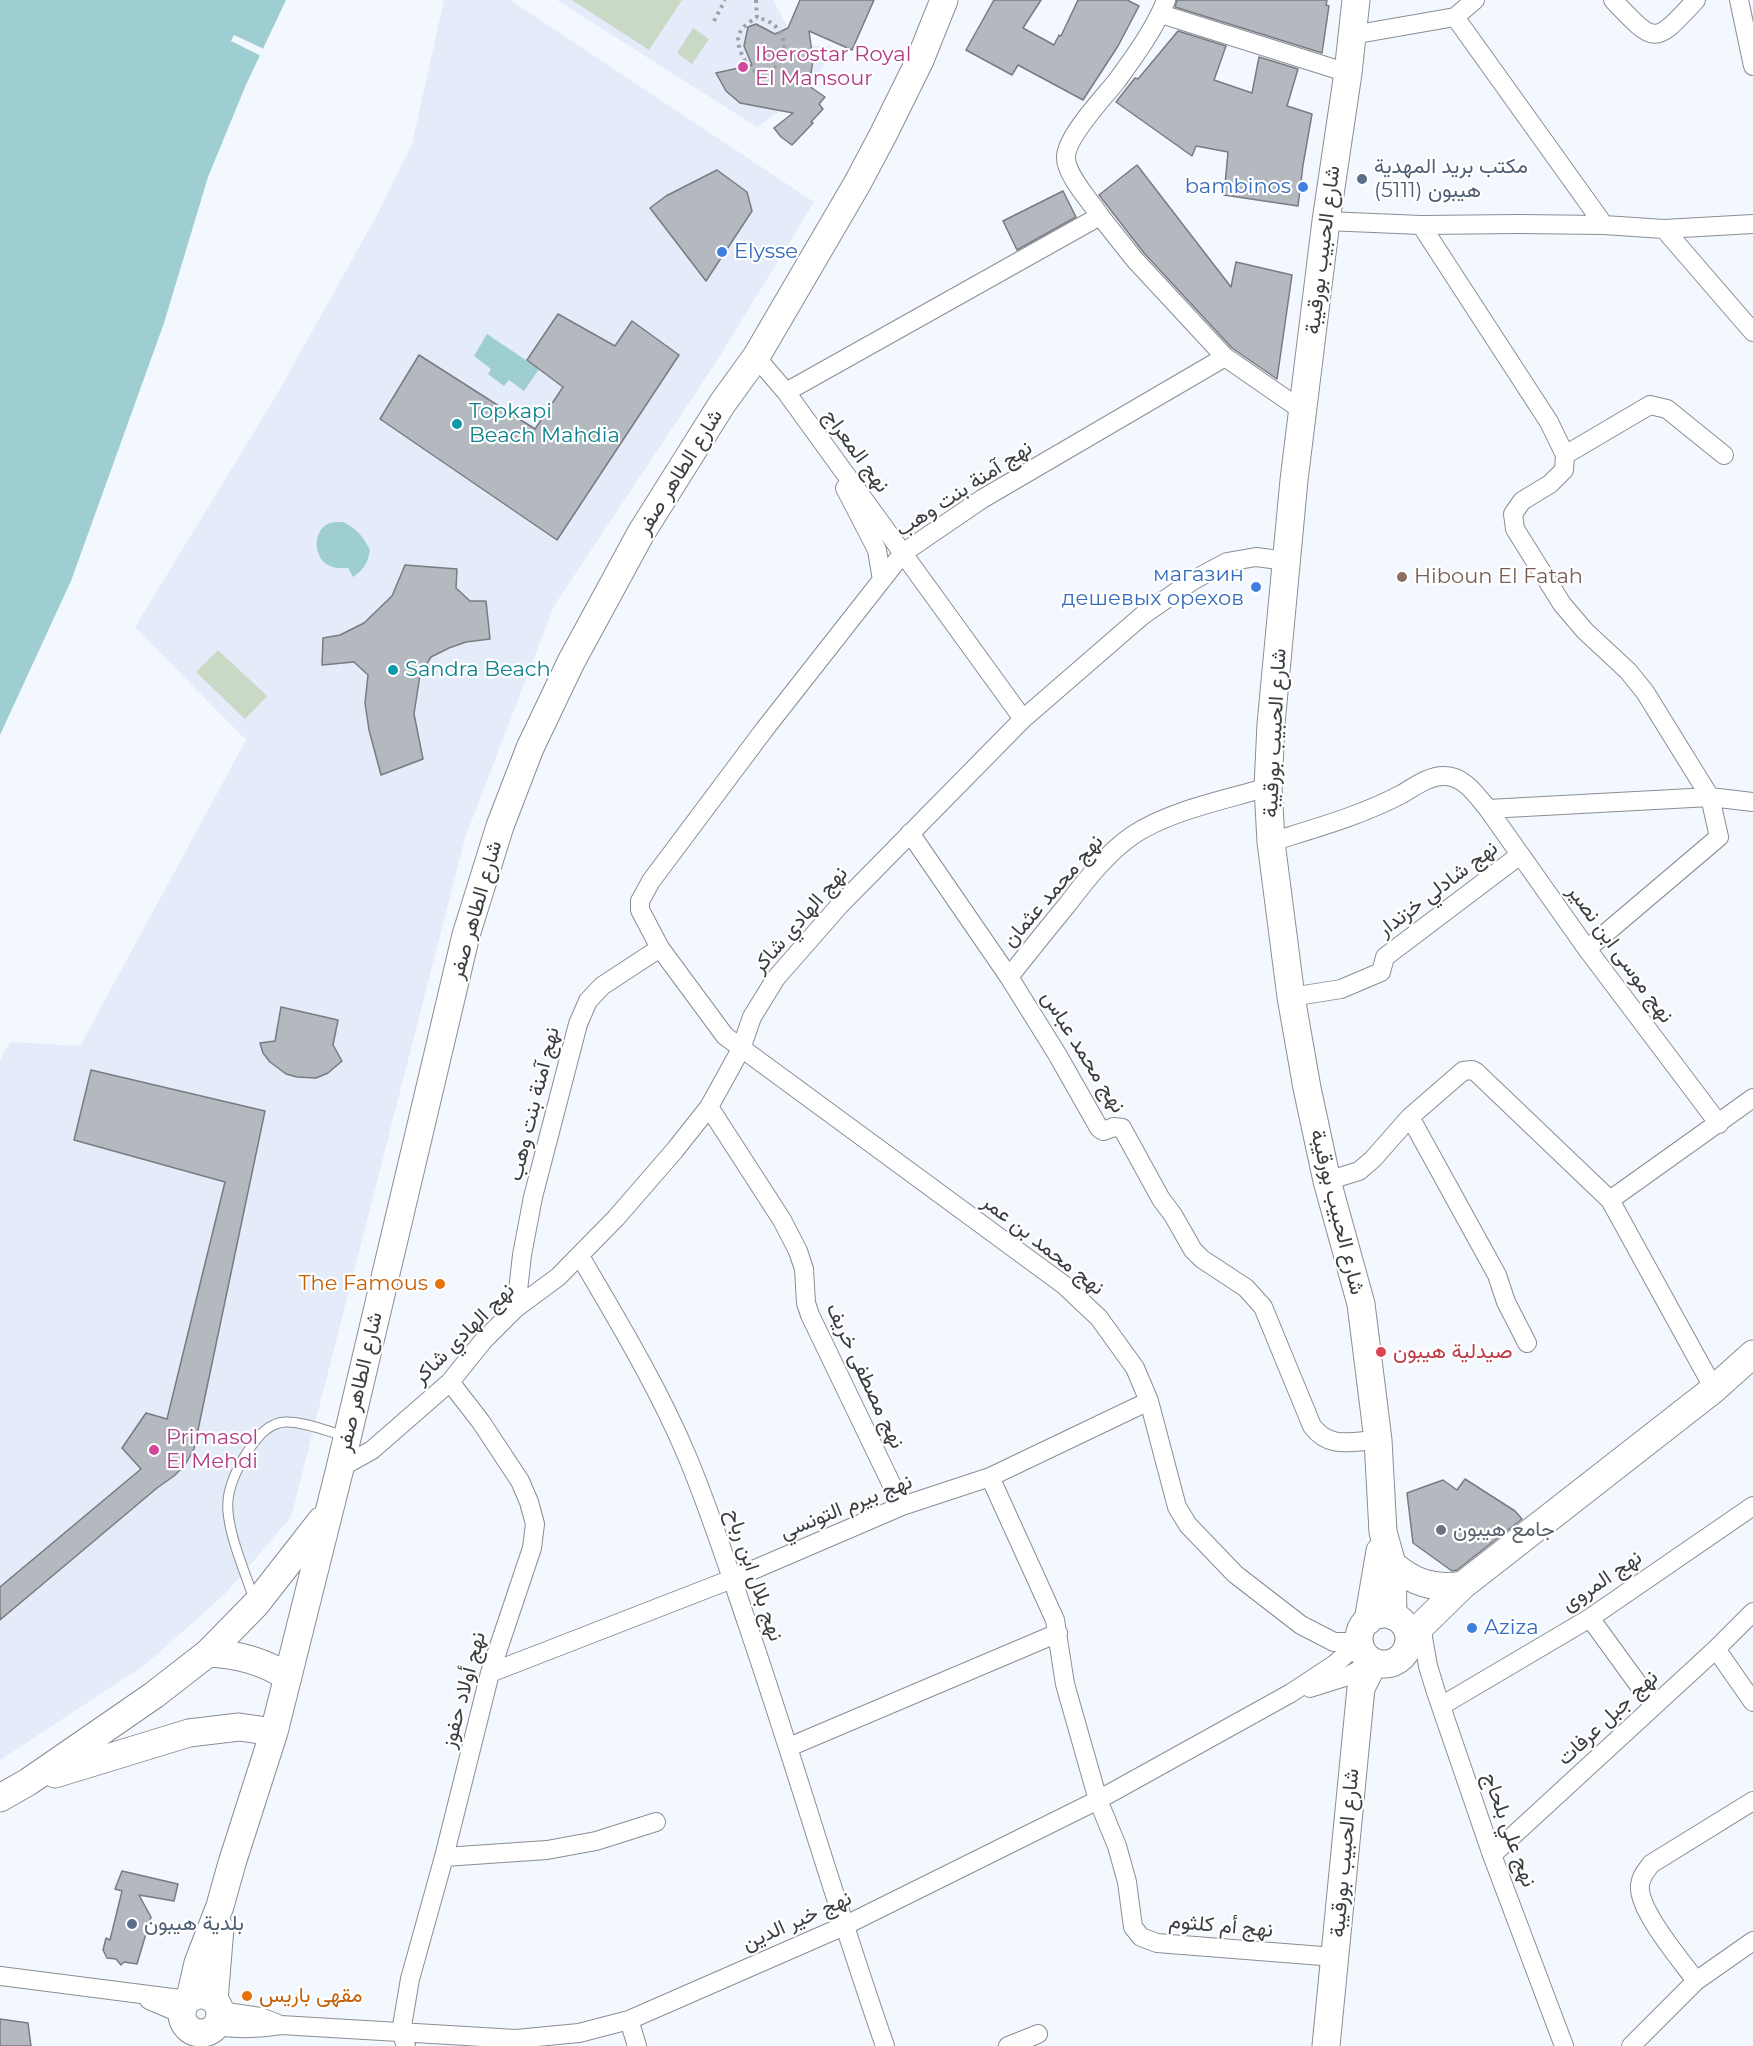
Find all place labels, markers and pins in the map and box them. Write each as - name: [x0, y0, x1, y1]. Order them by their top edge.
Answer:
- place label: Iberostar Royal El Mansour: [755, 42, 911, 92]
- marker: Iberostar Royal El Mansour: [736, 60, 750, 74]
- place label: مكتب بريد المهدية هيبون (5111): [1374, 154, 1528, 204]
- marker: مكتب بريد المهدية هيبون (5111): [1355, 172, 1369, 186]
- place label: bambinos: [1185, 174, 1291, 200]
- marker: bambinos: [1296, 180, 1310, 194]
- place label: Elysse: [734, 239, 798, 265]
- marker: Elysse: [715, 245, 729, 259]
- place label: Topkapi Beach Mahdia: [469, 399, 620, 449]
- marker: Topkapi Beach Mahdia: [450, 417, 464, 431]
- place label: магазин дешевых орехов: [1062, 562, 1244, 612]
- place label: Hiboun El Fatah: [1414, 564, 1583, 590]
- marker: Hiboun El Fatah: [1395, 570, 1409, 584]
- marker: магазин дешевых орехов: [1249, 580, 1263, 594]
- place label: Sandra Beach: [405, 657, 551, 683]
- marker: Sandra Beach: [386, 663, 400, 677]
- place label: The Famous: [299, 1271, 428, 1297]
- marker: The Famous: [433, 1277, 447, 1291]
- place label: صيدلية هيبون: [1393, 1339, 1512, 1365]
- marker: صيدلية هيبون: [1374, 1345, 1388, 1359]
- place label: Primasol El Mehdi: [166, 1425, 258, 1475]
- marker: Primasol El Mehdi: [147, 1443, 161, 1457]
- place label: جامع هيبون: [1453, 1517, 1555, 1543]
- marker: جامع هيبون: [1434, 1523, 1448, 1537]
- place label: Aziza: [1484, 1615, 1539, 1641]
- marker: Aziza: [1465, 1621, 1479, 1635]
- place label: بلدية هيبون: [144, 1911, 244, 1937]
- marker: بلدية هيبون: [125, 1917, 139, 1931]
- place label: مقهى باريس: [259, 1983, 362, 2009]
- marker: مقهى باريس: [240, 1989, 254, 2003]

